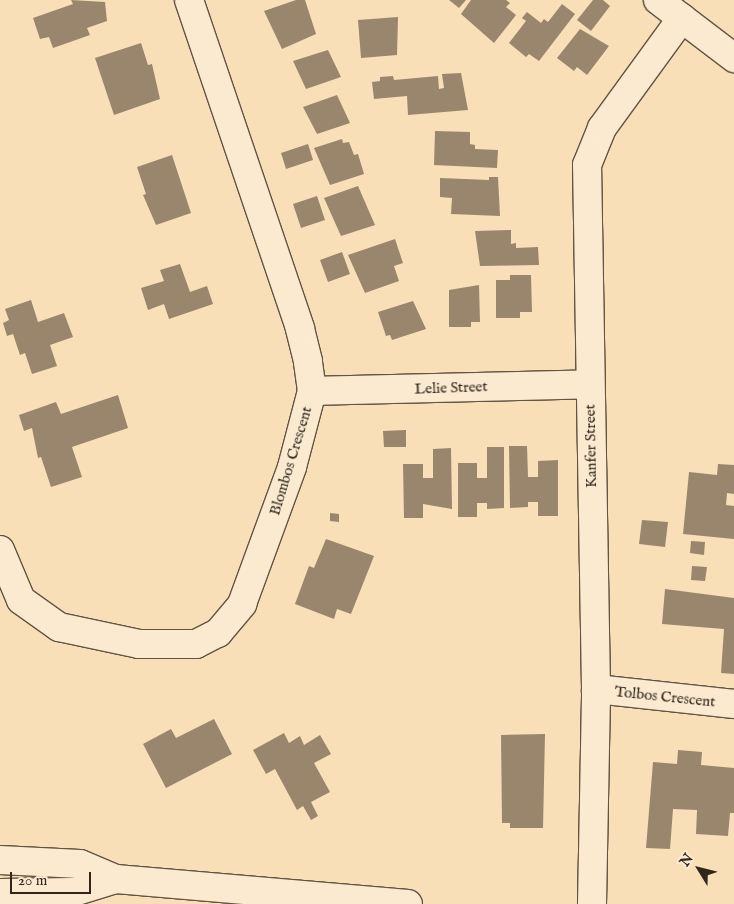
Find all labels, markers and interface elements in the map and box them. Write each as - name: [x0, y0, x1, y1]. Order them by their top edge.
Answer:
- street label: Lelie Street: [414, 378, 488, 398]
- street label: Blombos Crescent: [266, 404, 316, 518]
- street label: Kanfer Street: [581, 404, 601, 488]
- street label: Tolbos Crescent: [614, 683, 716, 711]
- north arrow: [674, 844, 724, 894]
- text: N: [676, 850, 698, 870]
- scale bar: [12, 862, 94, 894]
- text: 20 m: [18, 871, 47, 890]

